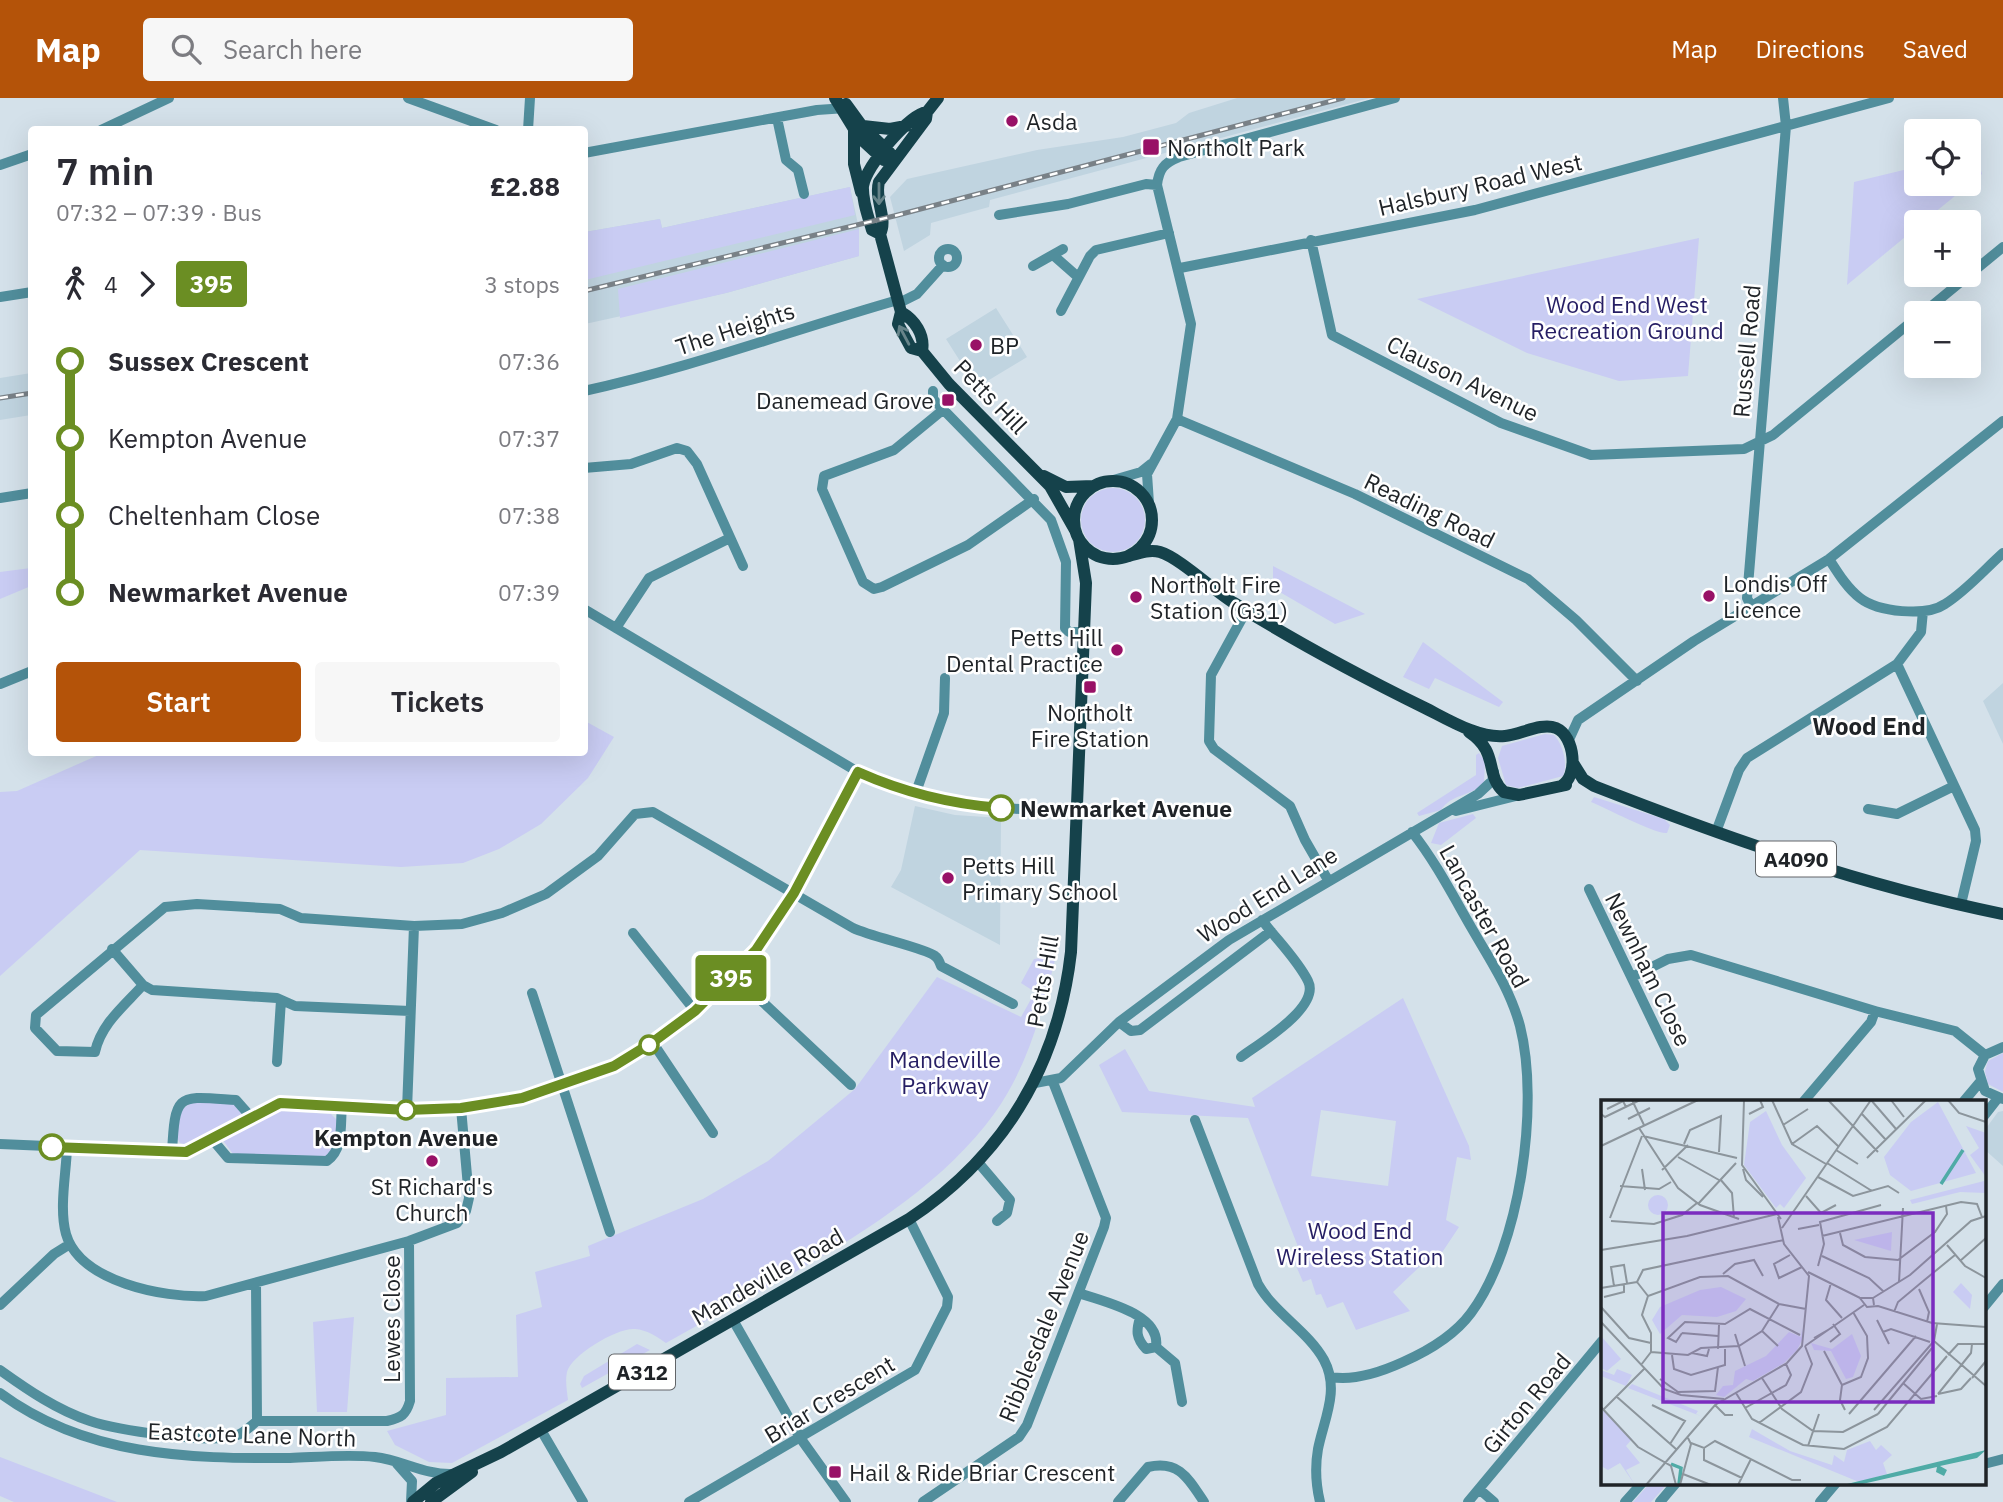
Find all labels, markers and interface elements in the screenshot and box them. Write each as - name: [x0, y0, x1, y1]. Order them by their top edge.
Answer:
- search box: [143, 18, 633, 81]
- text: Map: [35, 28, 101, 71]
- icon: search: [167, 30, 205, 68]
- text: Search here: [223, 32, 362, 66]
- text: Map: [1671, 33, 1717, 65]
- text: Directions: [1755, 33, 1865, 65]
- text: Saved: [1903, 33, 1968, 65]
- place label: Asda: [1026, 106, 1078, 136]
- marker: Asda: [1004, 113, 1020, 129]
- map controls: [1904, 119, 1981, 378]
- button: locate: [1904, 119, 1981, 196]
- place label: Northolt Park: [1167, 132, 1305, 162]
- marker: Northolt Park: [1141, 137, 1161, 157]
- text: 7 min: [56, 146, 154, 195]
- street label: Halsbury Road West: [1375, 146, 1585, 222]
- text: £2.88: [490, 169, 560, 203]
- one-way arrow: [872, 182, 885, 205]
- text: 07:32 – 07:39 · Bus: [56, 197, 262, 227]
- button: +: [1904, 210, 1981, 287]
- icon: walk: [56, 265, 94, 303]
- icon: forward: [128, 265, 166, 303]
- text: 395: [190, 268, 233, 300]
- text: 4: [104, 269, 118, 299]
- text: 3 stops: [484, 269, 560, 299]
- street label: Russell Road: [1725, 283, 1767, 419]
- park label: Wood End West Recreation Ground: [1530, 289, 1724, 345]
- street label: The Heights: [672, 295, 798, 361]
- button: −: [1904, 301, 1981, 378]
- one-way arrow: [897, 325, 910, 346]
- street label: Clauson Avenue: [1382, 328, 1544, 428]
- place label: BP: [990, 330, 1019, 360]
- marker: BP: [968, 337, 984, 353]
- text: Sussex Crescent: [108, 344, 309, 378]
- text: 07:36: [498, 346, 560, 376]
- street label: Petts Hill: [948, 352, 1034, 440]
- place label: Danemead Grove: [756, 385, 934, 415]
- marker: Danemead Grove: [940, 392, 956, 408]
- text: Kempton Avenue: [108, 421, 307, 455]
- text: 07:37: [498, 423, 560, 453]
- street label: Reading Road: [1360, 465, 1500, 555]
- text: Cheltenham Close: [108, 498, 320, 532]
- text: 07:38: [498, 500, 560, 530]
- place label: Londis Off Licence: [1723, 568, 1827, 624]
- place label: Northolt Fire Station (G31): [1150, 569, 1288, 625]
- text: Newmarket Avenue: [108, 575, 348, 609]
- text: 07:39: [498, 577, 560, 607]
- marker: Londis Off Licence: [1701, 588, 1717, 604]
- marker: Northolt Fire Station (G31): [1128, 589, 1144, 605]
- place label: Petts Hill Dental Practice: [946, 622, 1103, 678]
- marker: Petts Hill Dental Practice: [1109, 642, 1125, 658]
- button: Start: [56, 662, 301, 742]
- button: Tickets: [315, 662, 560, 742]
- marker: Northolt Fire Station: [1082, 679, 1098, 695]
- place label: Northolt Fire Station: [1031, 697, 1149, 753]
- district label: Wood End: [1812, 710, 1926, 742]
- place label: Newmarket Avenue: [1020, 793, 1232, 823]
- marker: Newmarket Avenue: [988, 795, 1014, 821]
- street label: Wood End Lane: [1191, 839, 1343, 949]
- street label: Lancaster Road: [1433, 839, 1537, 993]
- road number: A4090: [1756, 842, 1836, 876]
- place label: Petts Hill Primary School: [962, 850, 1118, 906]
- marker: Petts Hill Primary School: [940, 870, 956, 886]
- street label: Newnham Close: [1599, 887, 1699, 1051]
- street label: Petts Hill: [1019, 933, 1065, 1029]
- line badge: 395: [691, 955, 771, 1001]
- text: 395: [709, 962, 753, 994]
- unlabelled marker: [639, 1035, 659, 1055]
- park label: Mandeville Parkway: [889, 1044, 1001, 1100]
- marker: Kempton Avenue: [396, 1100, 416, 1120]
- inset map: [1601, 1100, 1986, 1484]
- place label: Kempton Avenue: [314, 1122, 498, 1152]
- unlabelled marker: [39, 1134, 65, 1160]
- marker: St Richard's Church: [424, 1153, 440, 1169]
- place label: St Richard's Church: [371, 1171, 493, 1227]
- park label: Wood End Wireless Station: [1276, 1215, 1444, 1271]
- street label: Mandeville Road: [686, 1220, 848, 1332]
- street label: Ribblesdale Avenue: [991, 1226, 1095, 1426]
- street label: Lewes Close: [376, 1255, 406, 1383]
- street label: Girton Road: [1475, 1346, 1577, 1460]
- street label: Briar Crescent: [758, 1348, 900, 1450]
- road number: A312: [609, 1354, 675, 1390]
- street label: Eastcote Lane North: [147, 1415, 357, 1453]
- place label: Hail & Ride Briar Crescent: [849, 1457, 1115, 1487]
- marker: Hail & Ride Briar Crescent: [827, 1464, 843, 1480]

